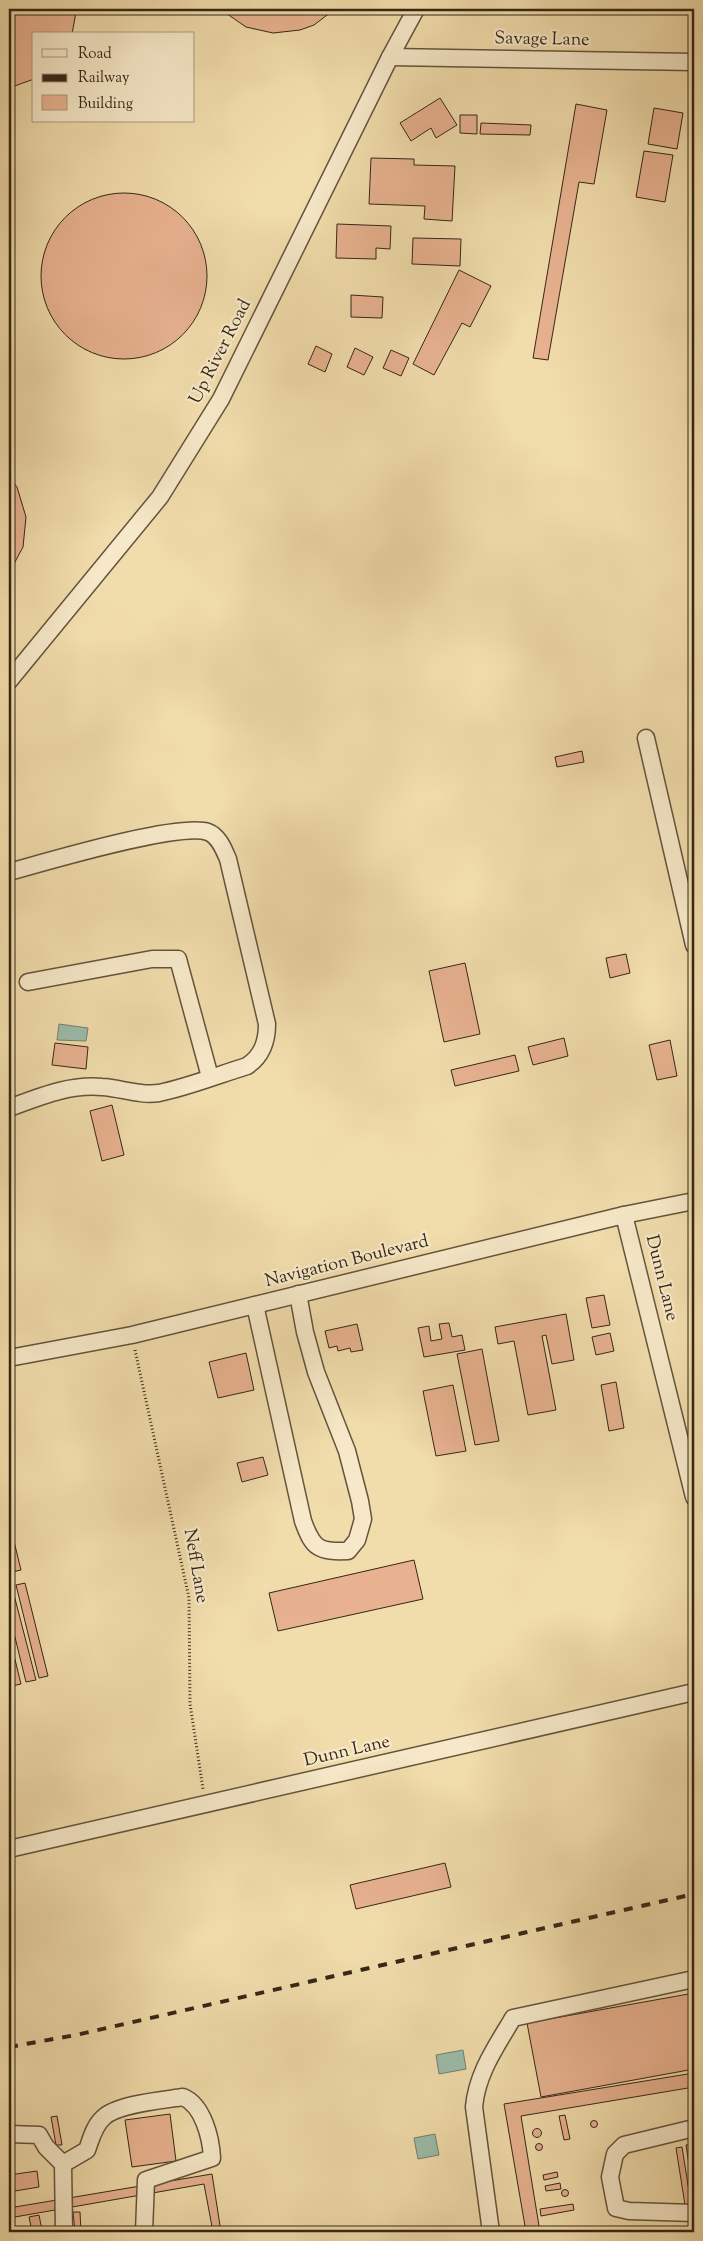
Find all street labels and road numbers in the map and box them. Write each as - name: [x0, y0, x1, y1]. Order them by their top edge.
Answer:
- street label: Savage Lane: [494, 26, 590, 54]
- street label: Up River Road: [183, 295, 259, 409]
- street label: Navigation Boulevard: [262, 1229, 432, 1295]
- street label: Dunn Lane: [638, 1232, 684, 1324]
- street label: Neff Lane: [176, 1527, 214, 1605]
- street label: Dunn Lane: [301, 1729, 393, 1775]

